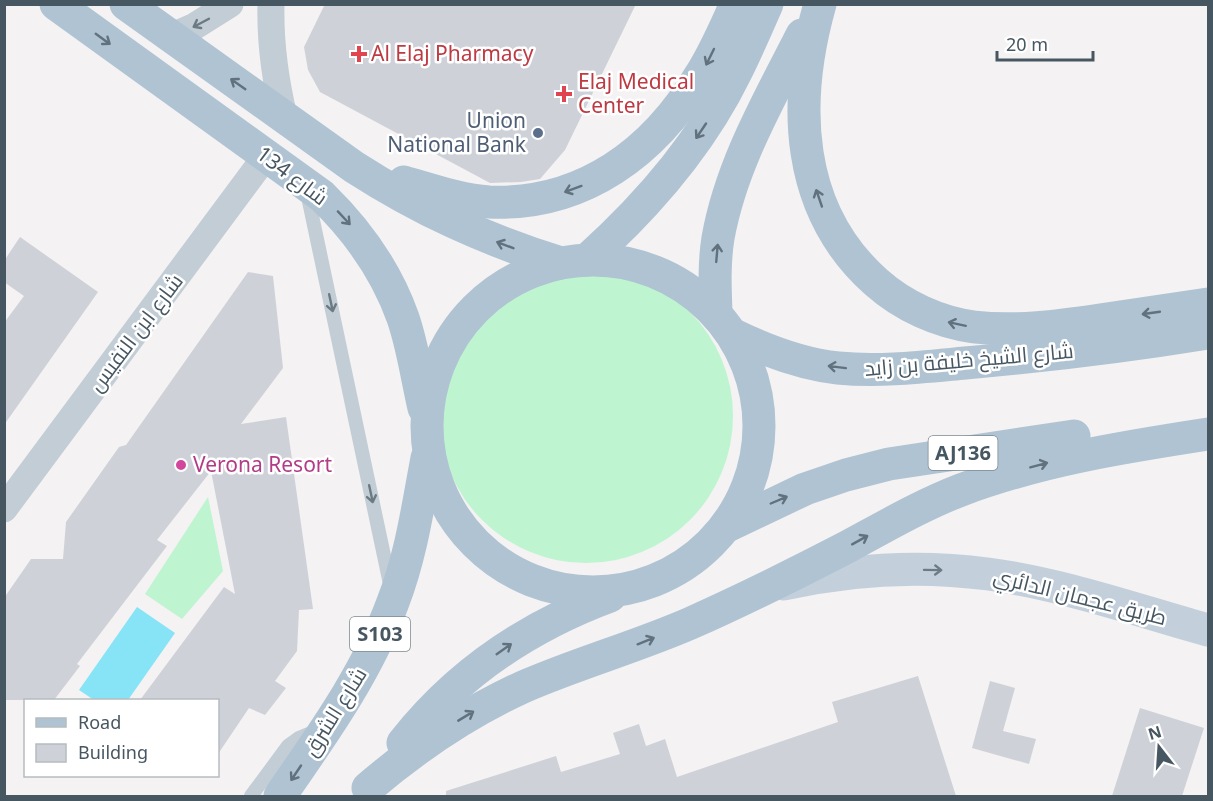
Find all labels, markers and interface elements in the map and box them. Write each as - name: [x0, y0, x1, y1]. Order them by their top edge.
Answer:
- one-way arrow: [193, 17, 210, 29]
- scale bar: [997, 24, 1093, 62]
- text: 20 m: [1006, 32, 1048, 56]
- one-way arrow: [95, 33, 111, 45]
- place label: Al Elaj Pharmacy: [371, 39, 534, 67]
- marker: Al Elaj Pharmacy: [352, 47, 366, 61]
- one-way arrow: [704, 48, 716, 66]
- place label: Elaj Medical Center: [578, 67, 694, 119]
- one-way arrow: [230, 78, 246, 90]
- marker: Elaj Medical Center: [555, 85, 573, 103]
- place label: Union National Bank: [387, 106, 527, 158]
- one-way arrow: [695, 122, 707, 139]
- marker: Union National Bank: [531, 126, 545, 140]
- street label: شارع 134: [251, 139, 334, 212]
- one-way arrow: [564, 184, 583, 195]
- one-way arrow: [812, 189, 823, 208]
- one-way arrow: [336, 210, 351, 225]
- one-way arrow: [496, 238, 515, 249]
- one-way arrow: [712, 244, 723, 264]
- street label: شارع ابن النفيس: [82, 268, 190, 398]
- one-way arrow: [326, 293, 337, 313]
- one-way arrow: [1141, 307, 1161, 318]
- one-way arrow: [948, 317, 967, 329]
- street label: شارع الشيخ خليفة بن زايد: [863, 336, 1075, 383]
- one-way arrow: [828, 361, 848, 372]
- road number: AJ136: [928, 436, 998, 470]
- place label: Verona Resort: [193, 450, 333, 478]
- marker: Verona Resort: [174, 458, 188, 472]
- one-way arrow: [1029, 458, 1048, 470]
- one-way arrow: [366, 484, 377, 503]
- one-way arrow: [770, 494, 788, 505]
- one-way arrow: [851, 534, 868, 546]
- street label: طريق عجمان الدائري: [990, 561, 1170, 634]
- one-way arrow: [922, 564, 942, 575]
- road number: S103: [350, 617, 410, 651]
- one-way arrow: [636, 635, 655, 646]
- one-way arrow: [495, 643, 512, 656]
- street label: شارع الشرق: [296, 662, 373, 762]
- legend: [24, 699, 219, 777]
- text: Road: [78, 710, 121, 734]
- one-way arrow: [457, 710, 474, 722]
- north arrow: [1129, 717, 1189, 777]
- text: N: [1145, 720, 1164, 745]
- text: Building: [78, 740, 148, 764]
- one-way arrow: [290, 764, 302, 780]

